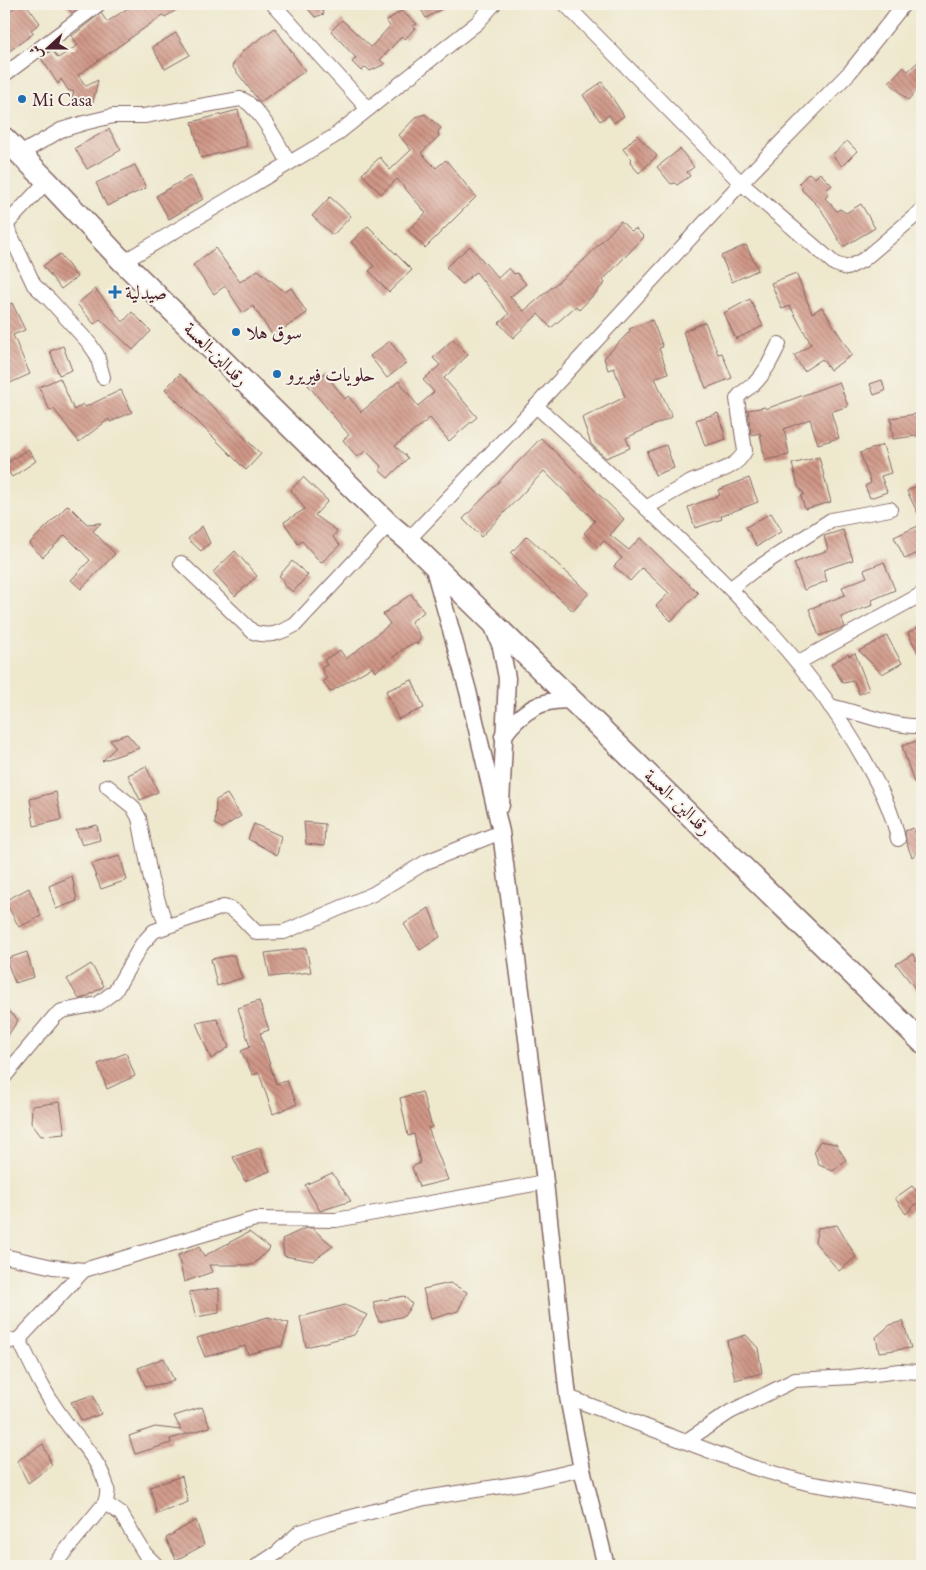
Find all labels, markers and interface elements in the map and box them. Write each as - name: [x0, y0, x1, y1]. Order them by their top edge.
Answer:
- north arrow: [22, 22, 72, 72]
- text: ش: [25, 43, 47, 62]
- place label: Mi Casa: [32, 87, 93, 112]
- marker: Mi Casa: [16, 93, 28, 105]
- place label: صيدلية: [125, 280, 167, 305]
- marker: صيدلية: [109, 286, 121, 298]
- street label: رقدالين-العسة: [178, 316, 254, 392]
- place label: سوق هلا: [246, 320, 302, 345]
- marker: سوق هلا: [230, 326, 242, 338]
- place label: حلويات فيريرو: [285, 362, 375, 387]
- marker: حلويات فيريرو: [271, 368, 283, 380]
- street label: رقدالين -العسة: [639, 763, 717, 841]

